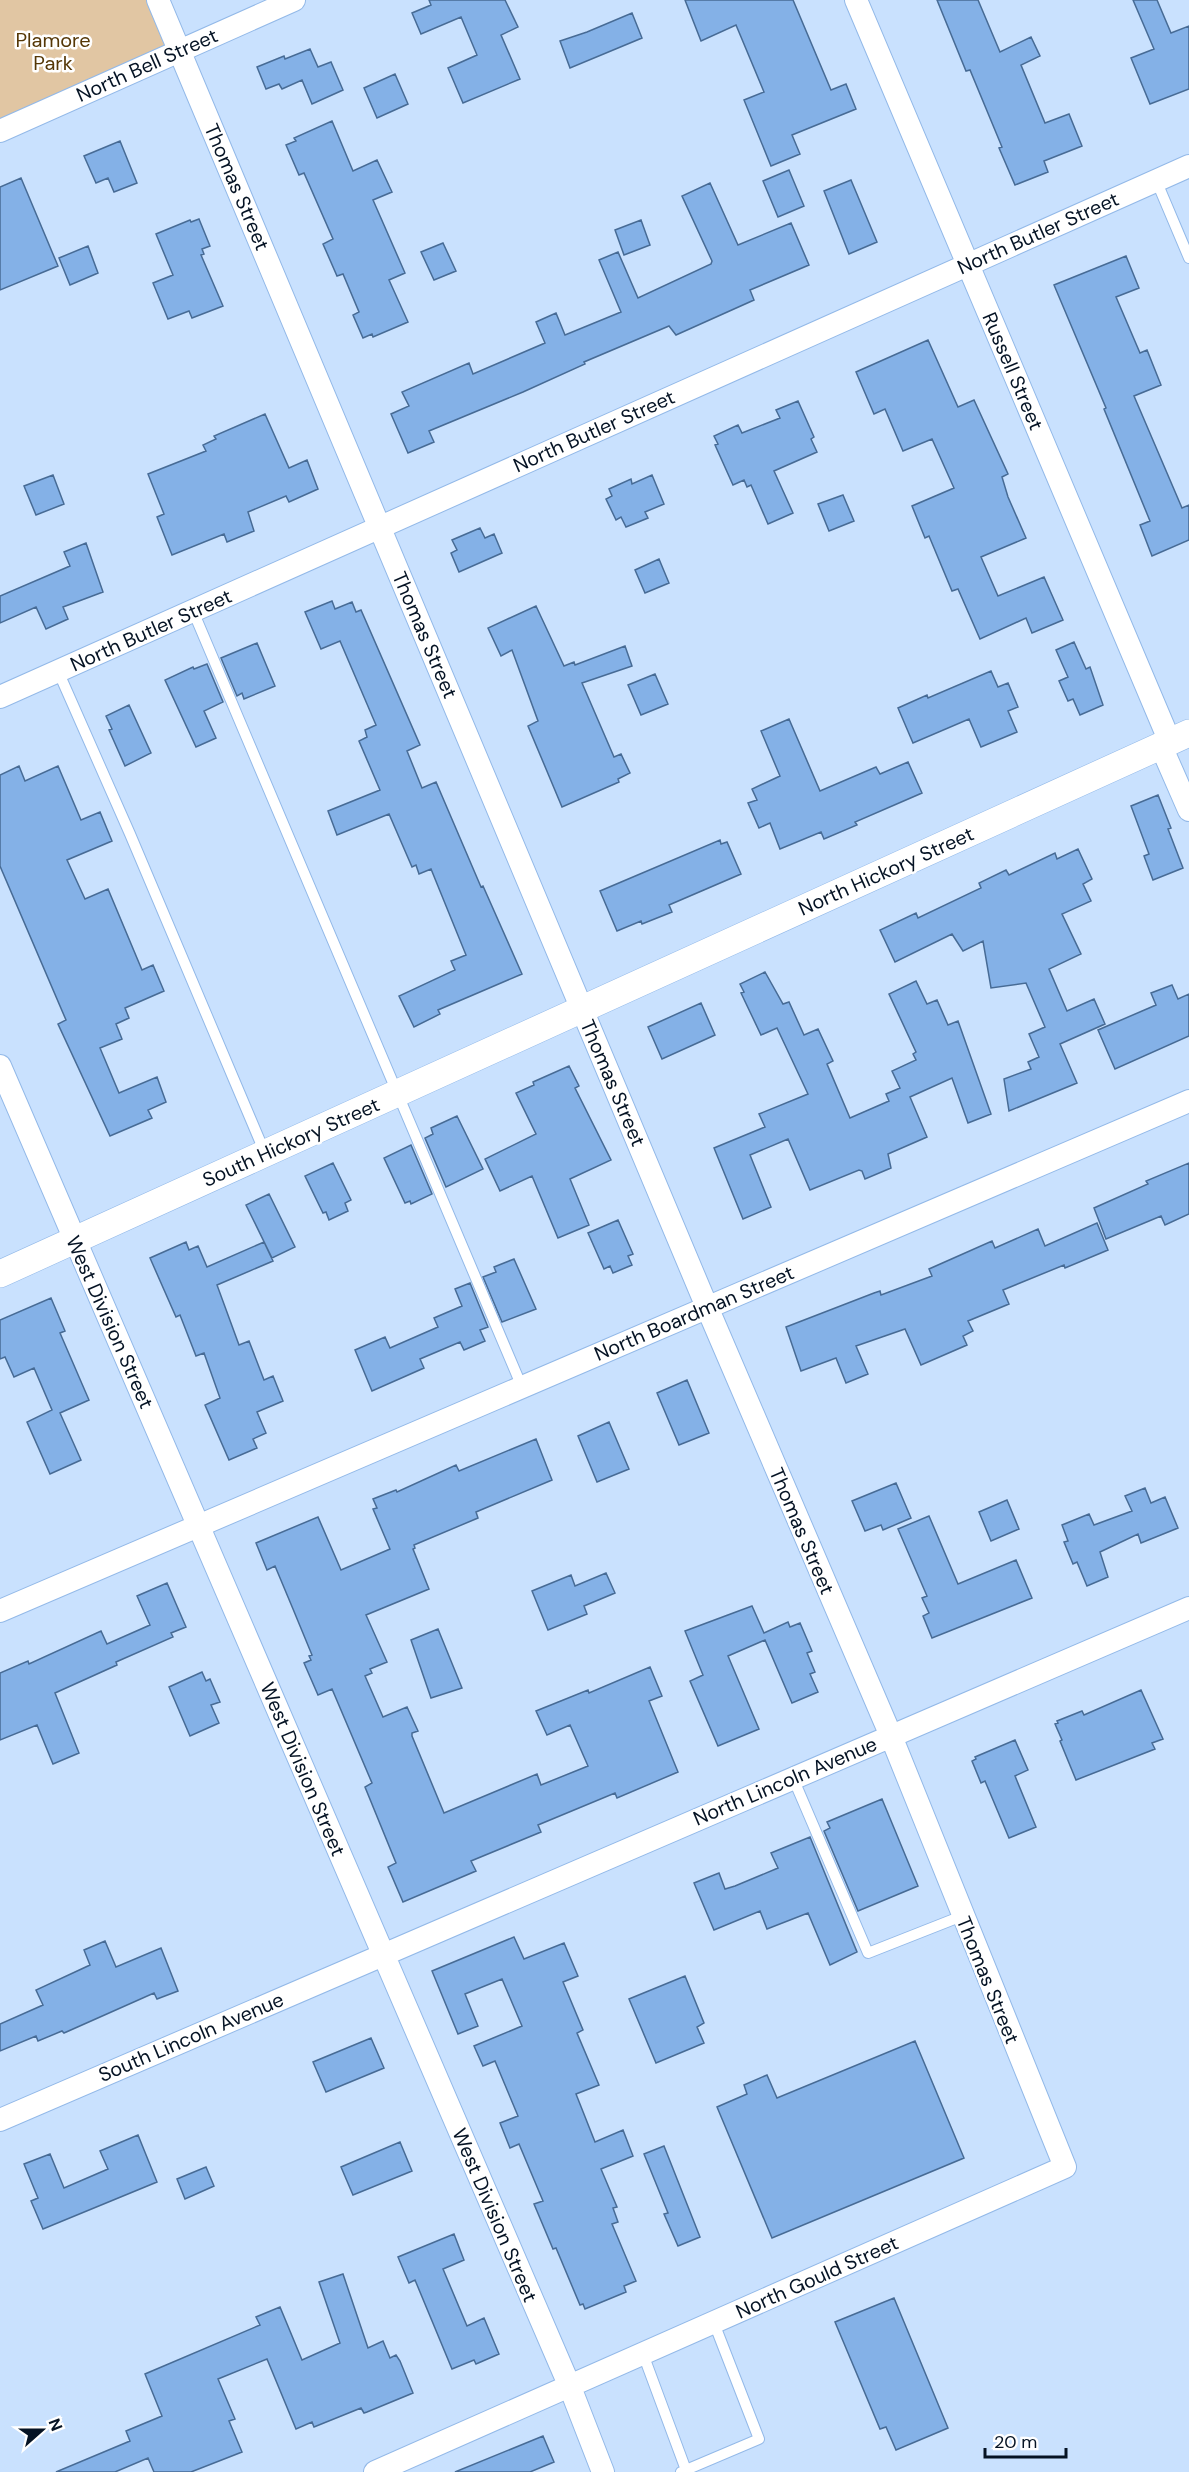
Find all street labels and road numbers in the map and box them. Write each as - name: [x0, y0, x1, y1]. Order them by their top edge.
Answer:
- street label: North Bell Street: [72, 22, 222, 108]
- street label: Thomas Street: [199, 120, 275, 255]
- street label: North Butler Street: [953, 186, 1123, 280]
- street label: Russell Street: [976, 308, 1050, 434]
- street label: North Butler Street: [509, 384, 679, 478]
- street label: Thomas Street: [387, 568, 463, 703]
- street label: North Butler Street: [66, 583, 236, 677]
- street label: North Hickory Street: [794, 821, 978, 921]
- street label: Thomas Street: [575, 1016, 651, 1151]
- street label: South Hickory Street: [198, 1091, 384, 1193]
- street label: West Division Street: [60, 1232, 160, 1413]
- street label: North Boardman Street: [590, 1259, 798, 1367]
- street label: Thomas Street: [764, 1464, 840, 1599]
- street label: West Division Street: [255, 1678, 351, 1860]
- street label: North Lincoln Avenue: [689, 1731, 881, 1831]
- street label: Thomas Street: [951, 1912, 1025, 2048]
- street label: South Lincoln Avenue: [94, 1986, 288, 2088]
- street label: West Division Street: [447, 2124, 543, 2306]
- street label: North Gould Street: [732, 2229, 902, 2325]

